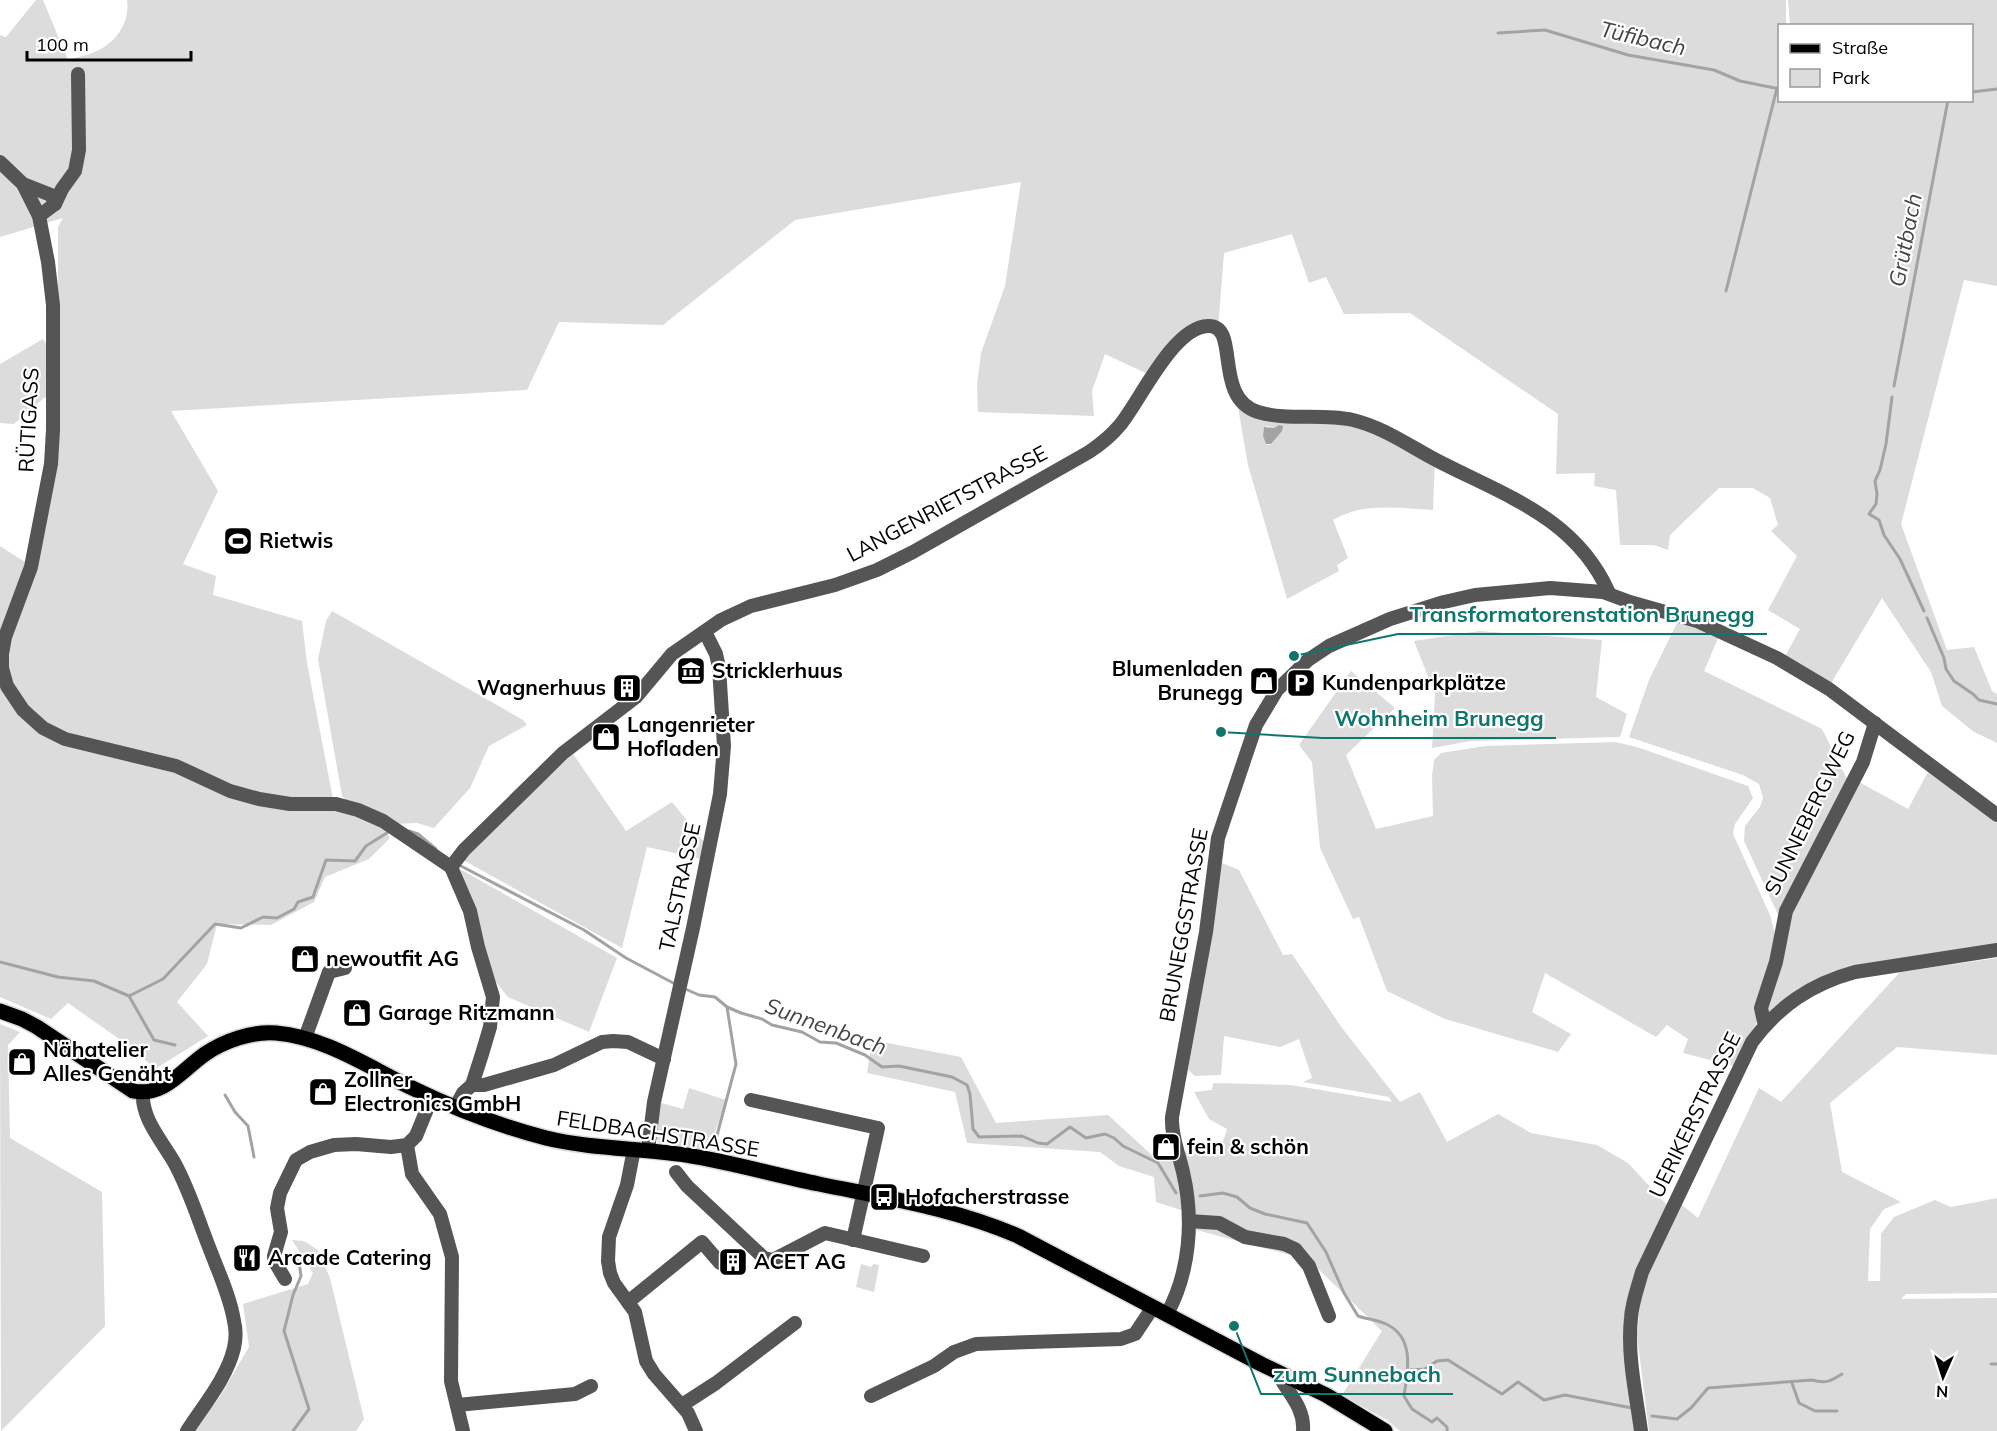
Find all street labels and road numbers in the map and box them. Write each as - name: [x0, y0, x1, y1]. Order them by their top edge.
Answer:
- street label: RÜTIGASS: [12, 367, 44, 473]
- street label: LANGENRIETSTRASSE: [842, 439, 1051, 567]
- street label: SUNNEBERGWEG: [1758, 726, 1860, 899]
- street label: TALSTRASSE: [653, 820, 705, 954]
- street label: BRUNEGGSTRASSE: [1153, 826, 1213, 1024]
- street label: UERIKERSTRASSE: [1643, 1027, 1746, 1202]
- street label: FELDBACHSTRASSE: [555, 1104, 761, 1162]

